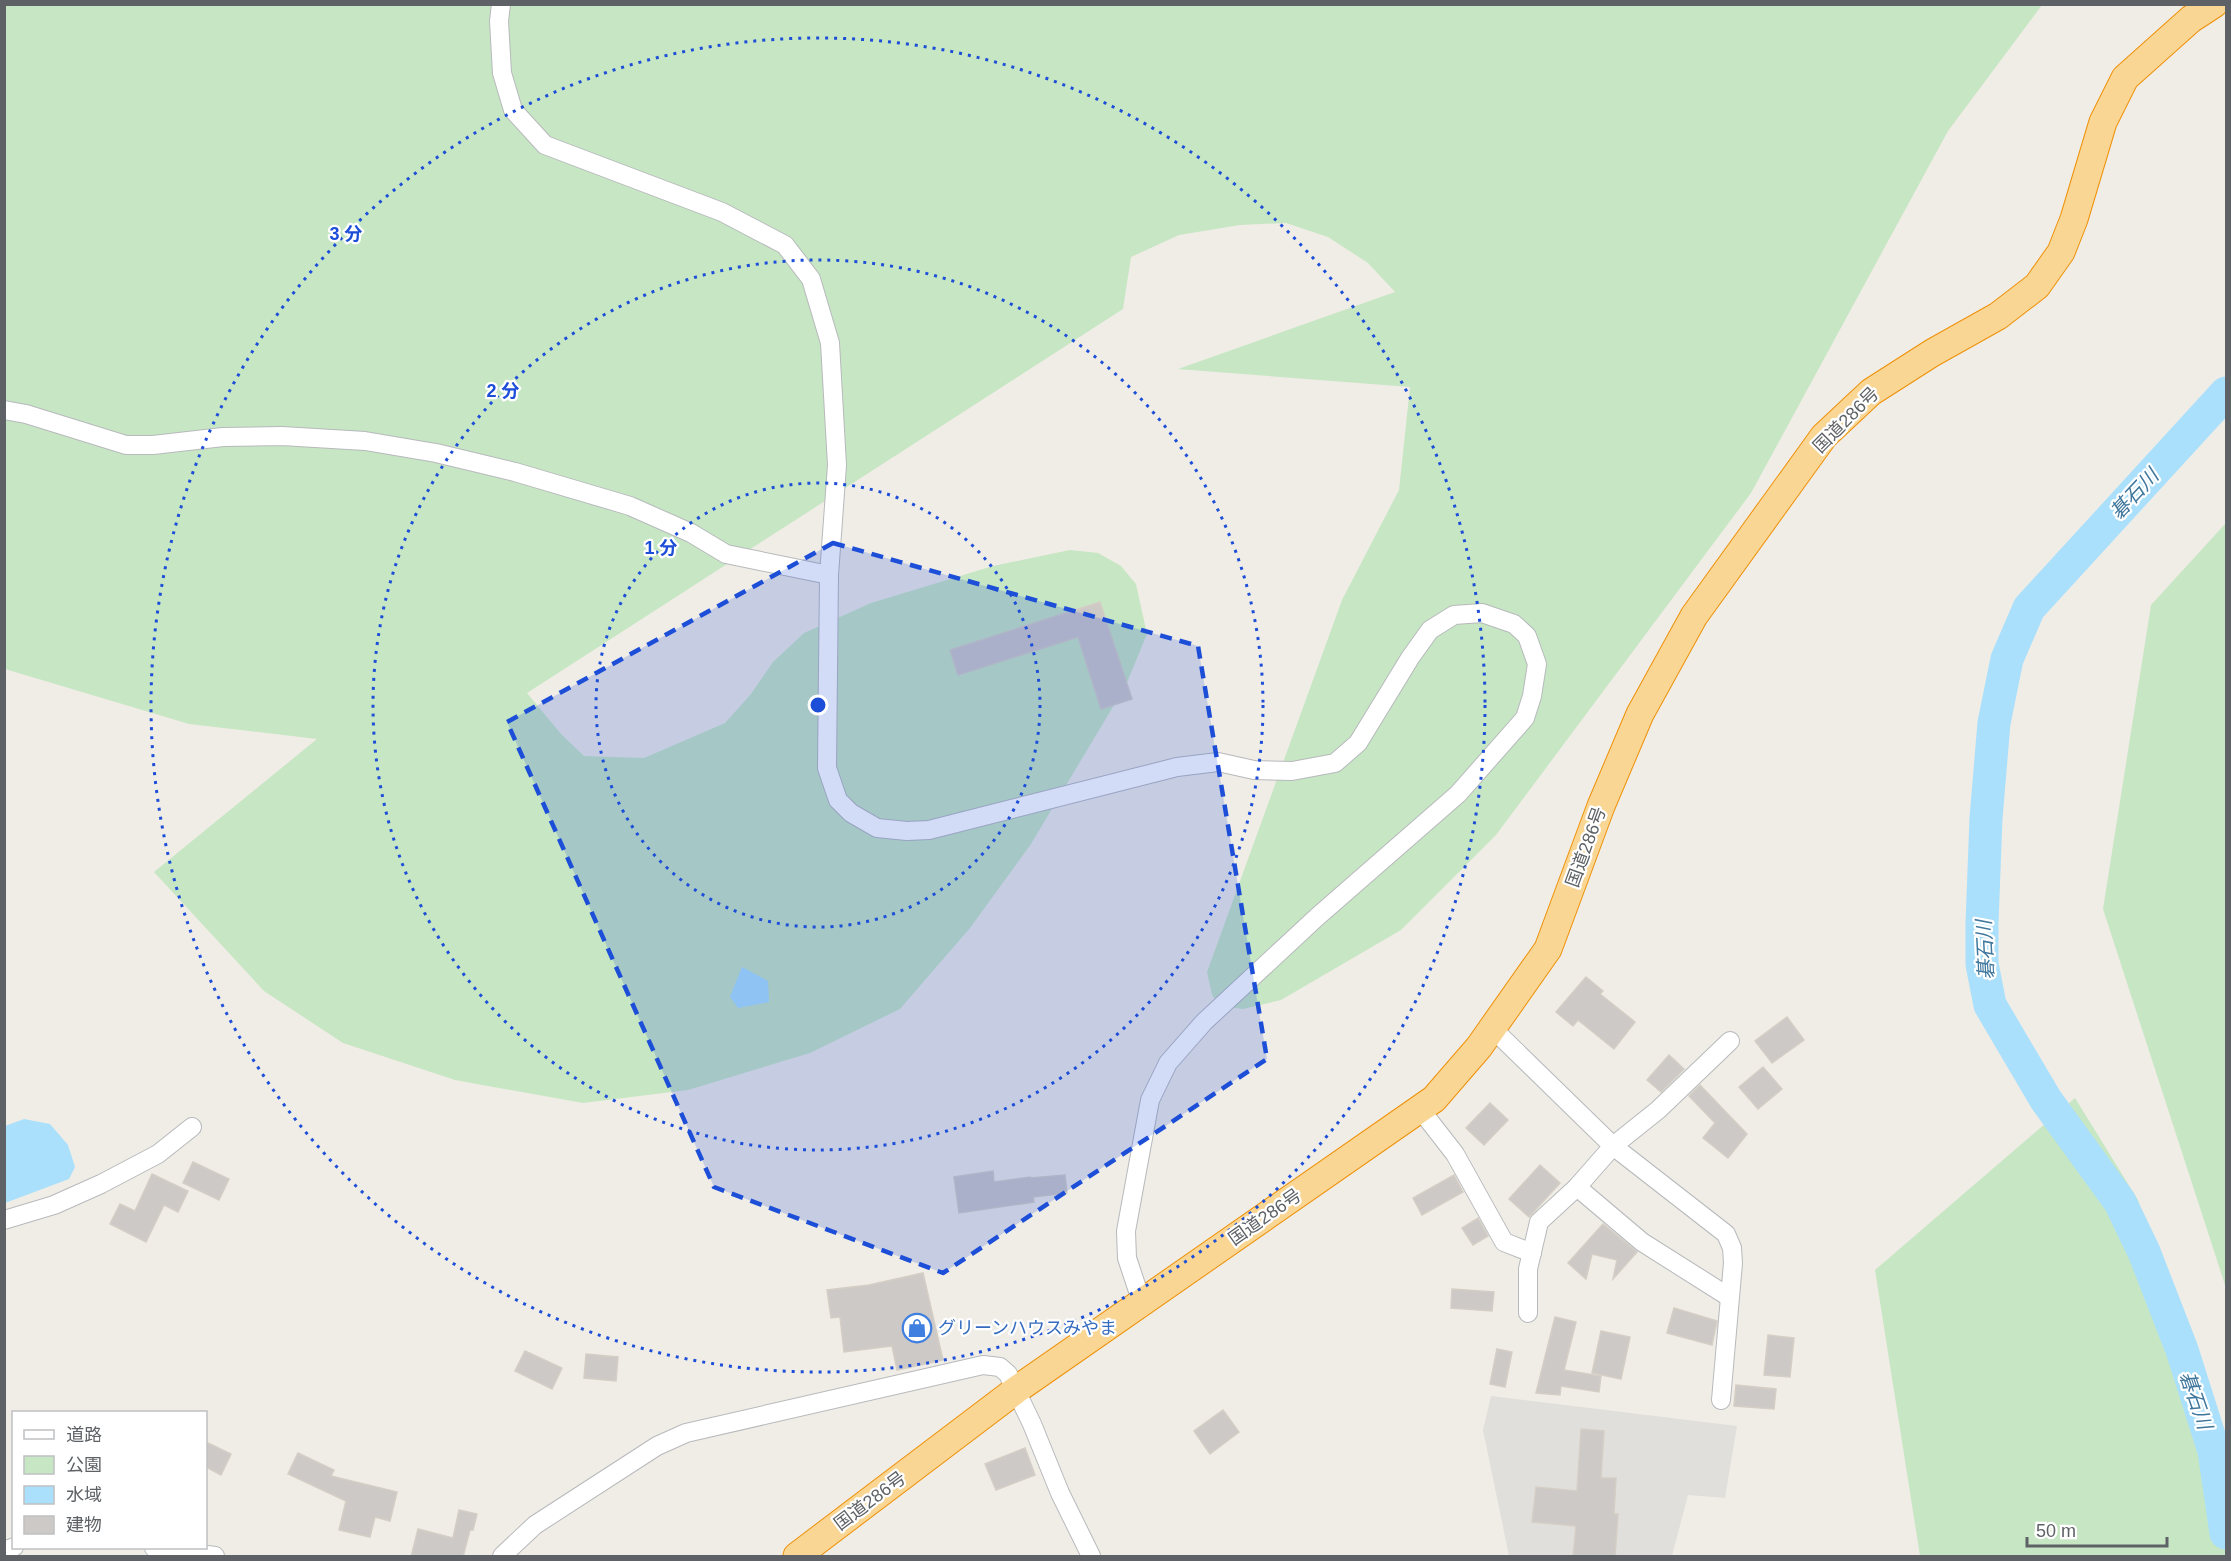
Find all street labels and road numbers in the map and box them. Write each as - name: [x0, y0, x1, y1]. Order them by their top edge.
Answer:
- street label: 国道286号: [1809, 383, 1883, 457]
- street label: 国道286号: [1562, 804, 1610, 890]
- street label: 国道286号: [1225, 1185, 1305, 1249]
- street label: 国道286号: [830, 1468, 910, 1534]

